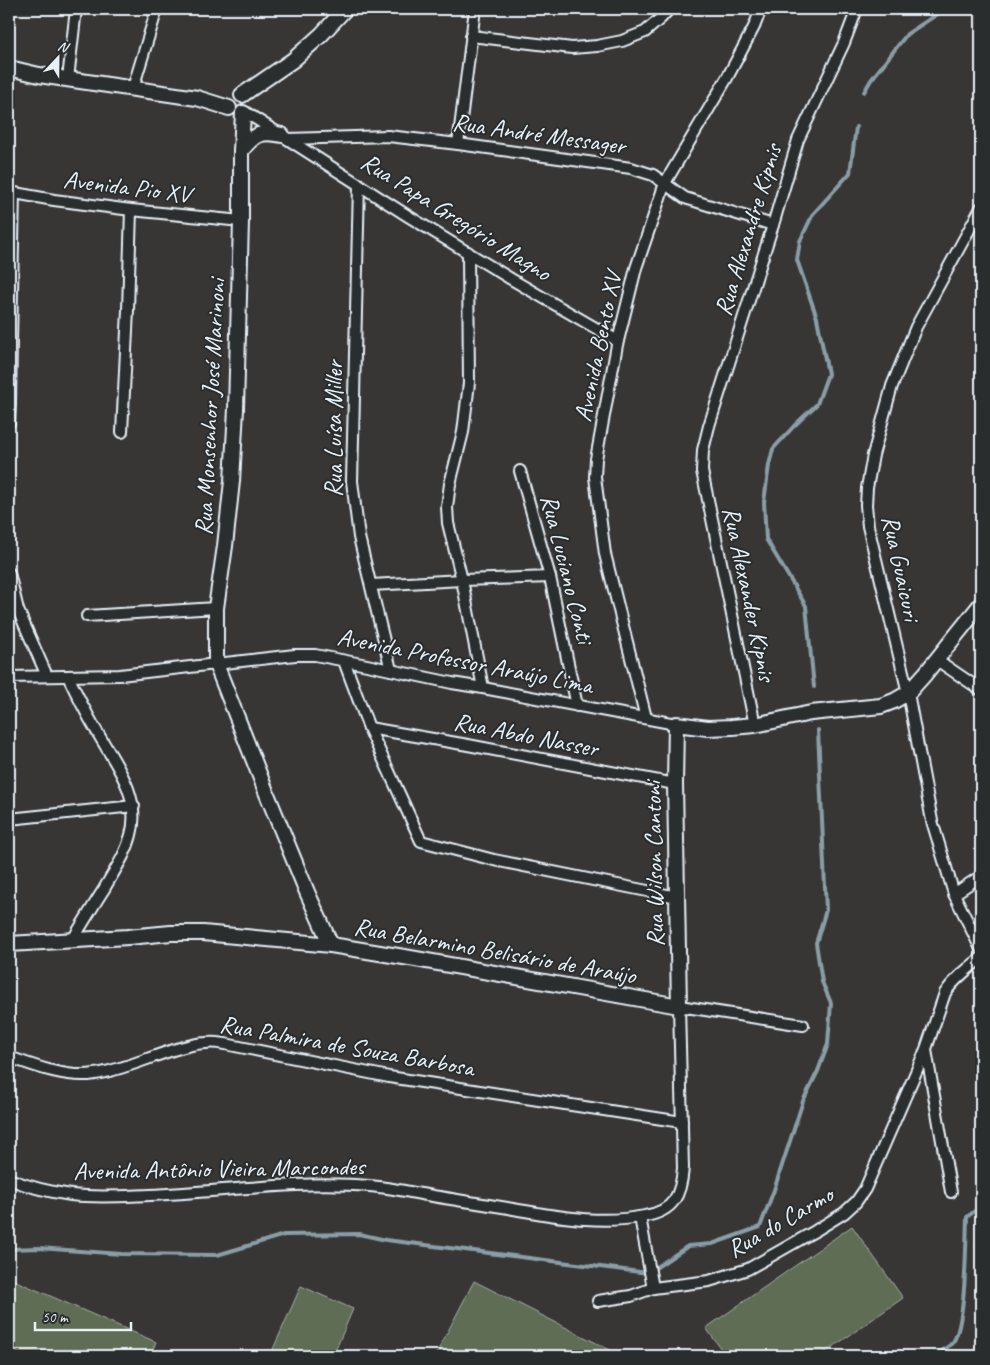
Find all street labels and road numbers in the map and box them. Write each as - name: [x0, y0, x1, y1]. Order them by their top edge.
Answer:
- street label: Rua André Messager: [451, 106, 630, 162]
- street label: Rua Alexandre Kipnis: [707, 138, 790, 320]
- street label: Rua Papa Gregório Magno: [355, 146, 558, 289]
- street label: Avenida Pio XV: [62, 163, 197, 211]
- street label: Avenida Bento XV: [567, 265, 630, 424]
- street label: Rua Monsenhor José Marinoni: [187, 274, 233, 536]
- street label: Rua Luísa Miller: [318, 358, 350, 497]
- street label: Rua Luciano Conti: [533, 491, 602, 650]
- street label: Rua Alexander Kipnis: [715, 504, 784, 687]
- street label: Rua Guaicuri: [874, 512, 928, 627]
- street label: Avenida Professor Araújo Lima: [335, 621, 598, 702]
- street label: Rua Abdo Nasser: [451, 705, 603, 765]
- street label: Rua Wilson Cantoni: [636, 778, 671, 947]
- street label: Rua Belarmino Belisário de Araújo: [352, 910, 640, 992]
- street label: Rua Palmira de Souza Barbosa: [217, 1008, 479, 1085]
- street label: Avenida Antônio Vieira Marcondes: [73, 1150, 367, 1188]
- street label: Rua do Carmo: [721, 1177, 842, 1265]

